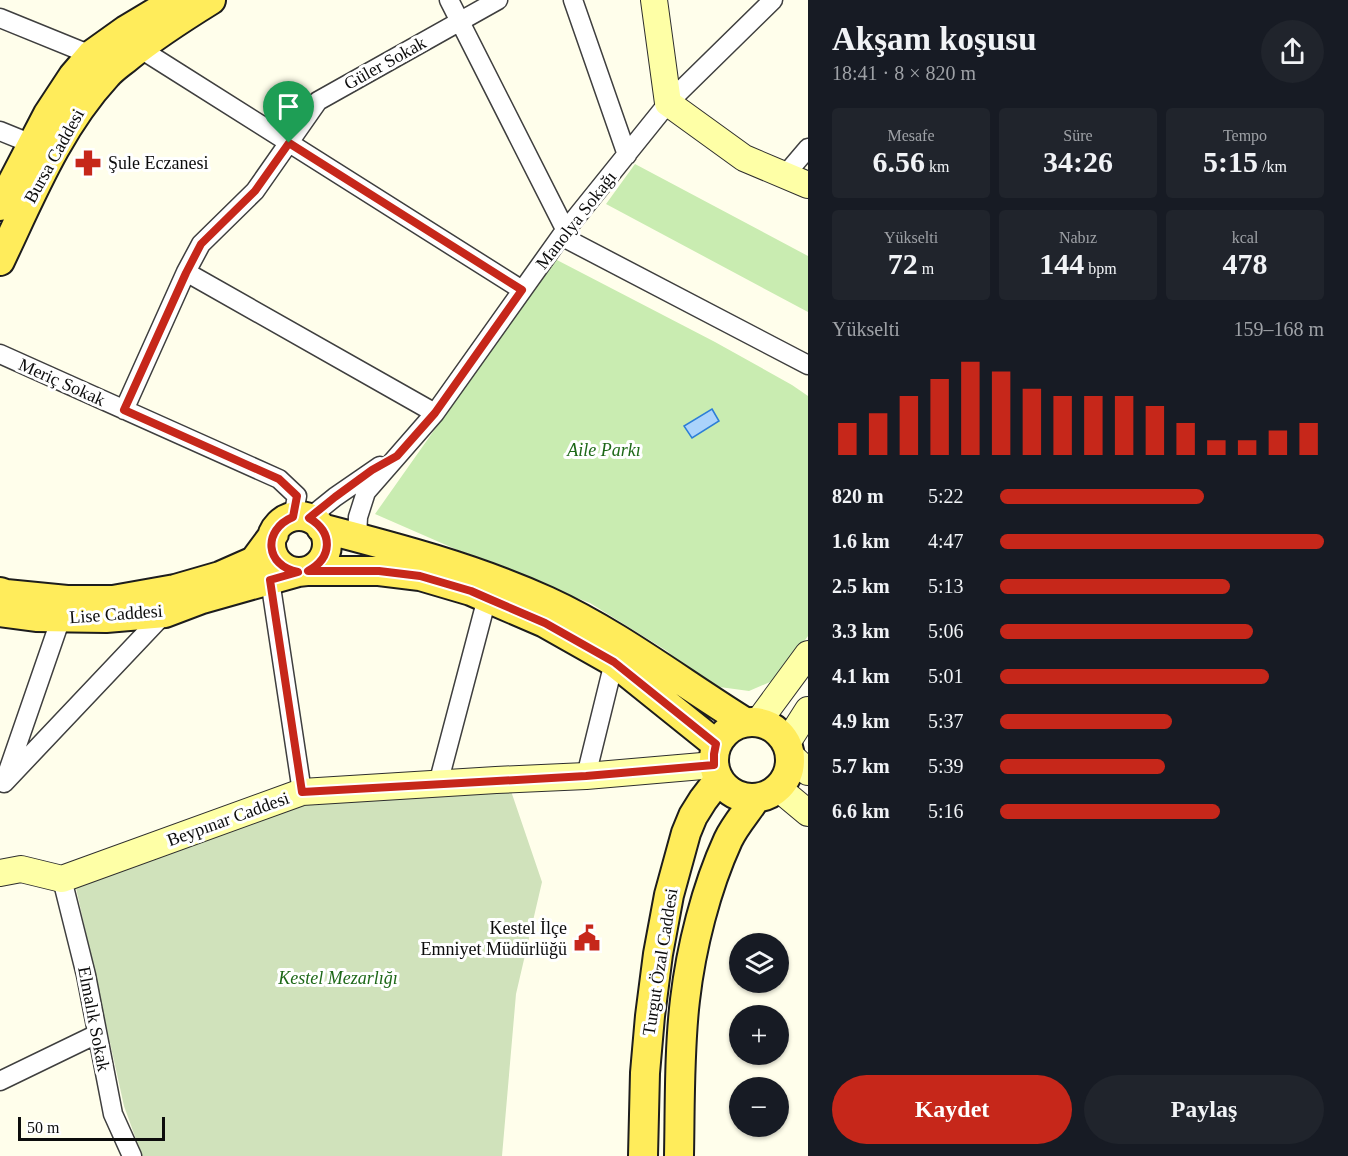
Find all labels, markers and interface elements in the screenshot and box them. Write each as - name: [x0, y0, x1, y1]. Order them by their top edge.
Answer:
- button: share: [1261, 20, 1324, 83]
- text: Akşam koşusu: [832, 21, 1037, 57]
- street label: Güler Sokak: [341, 32, 429, 94]
- text: 18:41 · 8 × 820 m: [832, 62, 976, 84]
- pin: [263, 81, 314, 143]
- icon: arrive: [272, 90, 305, 123]
- street label: Bursa Caddesi: [20, 105, 88, 207]
- text: Mesafe: [887, 127, 935, 144]
- text: Süre: [1063, 127, 1093, 144]
- text: Tempo: [1223, 127, 1267, 144]
- text: 6.56: [873, 145, 925, 178]
- text: 34:26: [1043, 145, 1113, 178]
- text: 5:15: [1203, 145, 1258, 178]
- pharmacy icon: Şule Eczanesi: [73, 148, 103, 178]
- place label: Şule Eczanesi: [108, 153, 208, 173]
- text: km: [925, 158, 949, 175]
- text: /km: [1258, 158, 1287, 175]
- street label: Manolya Sokağı: [532, 167, 620, 273]
- text: Yükselti: [884, 229, 938, 246]
- text: Nabız: [1059, 229, 1097, 246]
- text: kcal: [1232, 229, 1258, 246]
- text: 72: [888, 247, 918, 280]
- text: 144: [1039, 247, 1084, 280]
- text: 478: [1223, 247, 1268, 280]
- text: m: [918, 260, 934, 277]
- text: bpm: [1084, 260, 1117, 277]
- text: Yükselti: [832, 318, 900, 340]
- text: 159–168 m: [1233, 318, 1324, 340]
- street label: Meriç Sokak: [16, 354, 108, 410]
- park label: Aile Parkı: [566, 440, 641, 460]
- text: 820 m: [832, 485, 884, 507]
- text: 5:22: [928, 485, 964, 507]
- text: 1.6 km: [832, 530, 890, 552]
- text: 4:47: [928, 530, 964, 552]
- text: 2.5 km: [832, 575, 890, 597]
- text: 5:13: [928, 575, 964, 597]
- street label: Lise Caddesi: [69, 601, 163, 627]
- text: 3.3 km: [832, 620, 890, 642]
- text: 5:06: [928, 620, 964, 642]
- text: 4.1 km: [832, 665, 890, 687]
- text: 5:01: [928, 665, 964, 687]
- text: 4.9 km: [832, 710, 890, 732]
- text: 5:37: [928, 710, 964, 732]
- text: 5.7 km: [832, 755, 890, 777]
- text: 5:39: [928, 755, 964, 777]
- street label: Beypınar Caddesi: [164, 788, 292, 850]
- text: 6.6 km: [832, 800, 890, 822]
- text: 5:16: [928, 800, 964, 822]
- street label: Turgut Özal Caddesi: [638, 887, 682, 1037]
- place label: Kestel İlçe Emniyet Müdürlüğü: [421, 918, 567, 959]
- public building icon: Kestel İlçe Emniyet Müdürlüğü: [572, 923, 602, 953]
- map controls: [729, 933, 789, 1137]
- button: layers: [729, 933, 789, 993]
- street label: Elmalık Sokak: [74, 965, 114, 1073]
- park label: Kestel Mezarlığı: [277, 968, 398, 988]
- button: +: [729, 1005, 789, 1065]
- button: Kaydet: [832, 1075, 1072, 1144]
- button: Paylaş: [1084, 1075, 1324, 1144]
- button: −: [729, 1077, 789, 1137]
- scale bar: [18, 1114, 165, 1142]
- text: 50 m: [27, 1119, 59, 1136]

